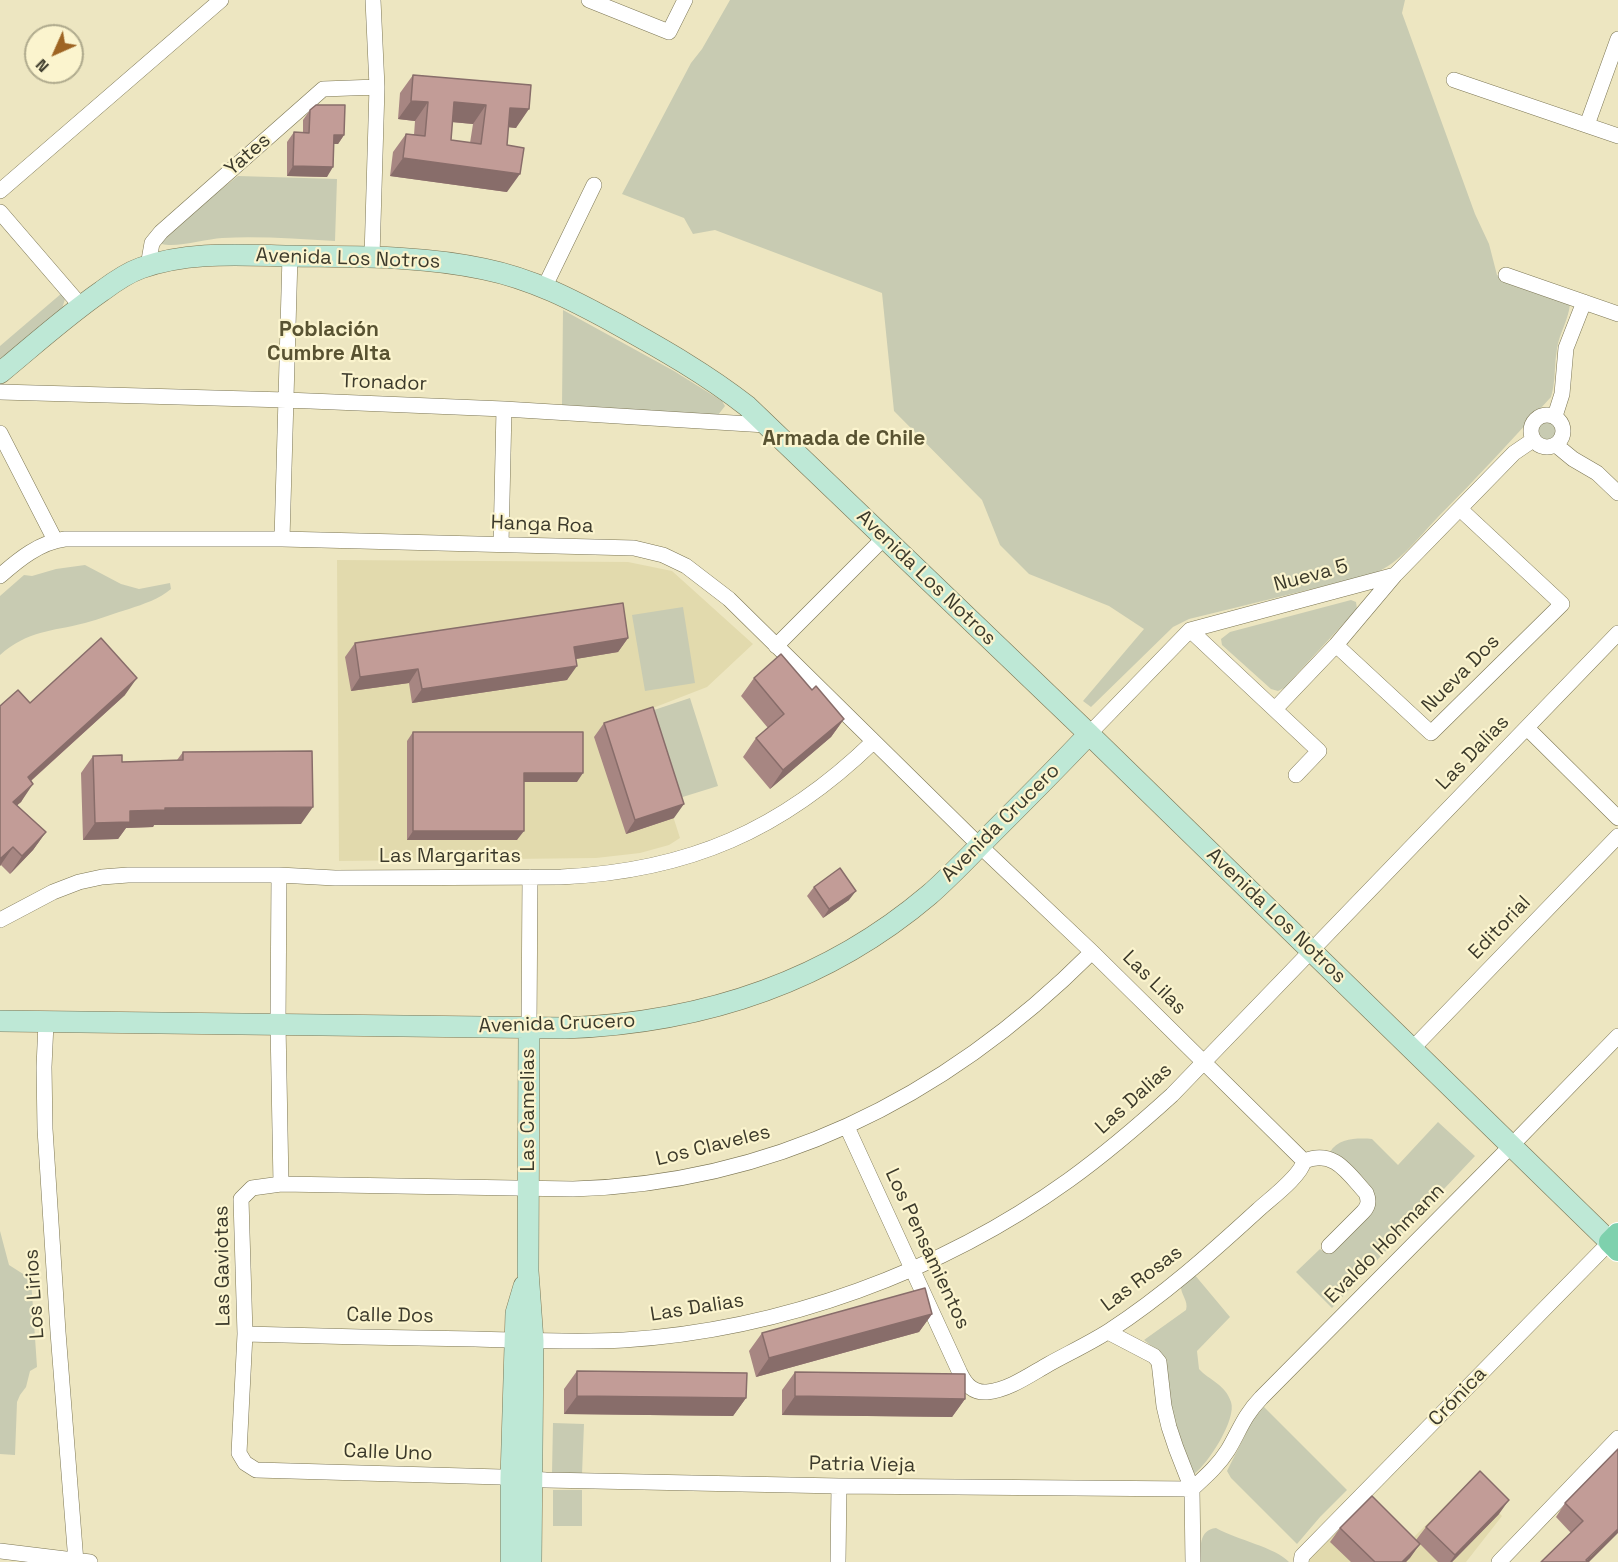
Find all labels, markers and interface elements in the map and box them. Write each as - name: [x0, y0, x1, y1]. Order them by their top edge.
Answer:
- north arrow: [24, 24, 84, 84]
- text: N: [31, 54, 54, 77]
- street label: Yates: [220, 129, 276, 181]
- street label: Avenida Los Notros: [255, 244, 441, 274]
- district label: Población Cumbre Alta: [267, 317, 391, 367]
- street label: Tronador: [341, 370, 427, 396]
- district label: Armada de Chile: [763, 426, 925, 452]
- street label: Avenida Los Notros: [851, 505, 1001, 651]
- street label: Hanga Roa: [490, 511, 594, 539]
- street label: Nueva 5: [1271, 555, 1351, 597]
- street label: Nueva Dos: [1417, 630, 1505, 718]
- street label: Las Dalias: [1432, 711, 1514, 795]
- street label: Avenida Crucero: [937, 759, 1065, 887]
- street label: Avenida Los Notros: [1201, 843, 1351, 989]
- street label: Las Margaritas: [379, 845, 521, 869]
- street label: Editorial: [1464, 891, 1536, 965]
- street label: Las Lilas: [1117, 946, 1191, 1020]
- street label: Avenida Crucero: [478, 1009, 636, 1039]
- street label: Las Camelias: [517, 1048, 541, 1172]
- street label: Las Dalias: [1091, 1058, 1177, 1140]
- street label: Los Claveles: [653, 1120, 773, 1172]
- street label: Los Pensamientos: [879, 1165, 975, 1333]
- street label: Evaldo Hohmann: [1320, 1179, 1450, 1309]
- street label: Las Gaviotas: [210, 1205, 236, 1327]
- street label: Las Rosas: [1097, 1241, 1187, 1317]
- street label: Los Lirios: [20, 1248, 50, 1340]
- street label: Las Dalias: [648, 1289, 746, 1327]
- street label: Calle Dos: [346, 1303, 434, 1329]
- street label: Crónica: [1424, 1362, 1492, 1432]
- street label: Calle Uno: [343, 1439, 433, 1467]
- street label: Patria Vieja: [809, 1452, 915, 1478]

